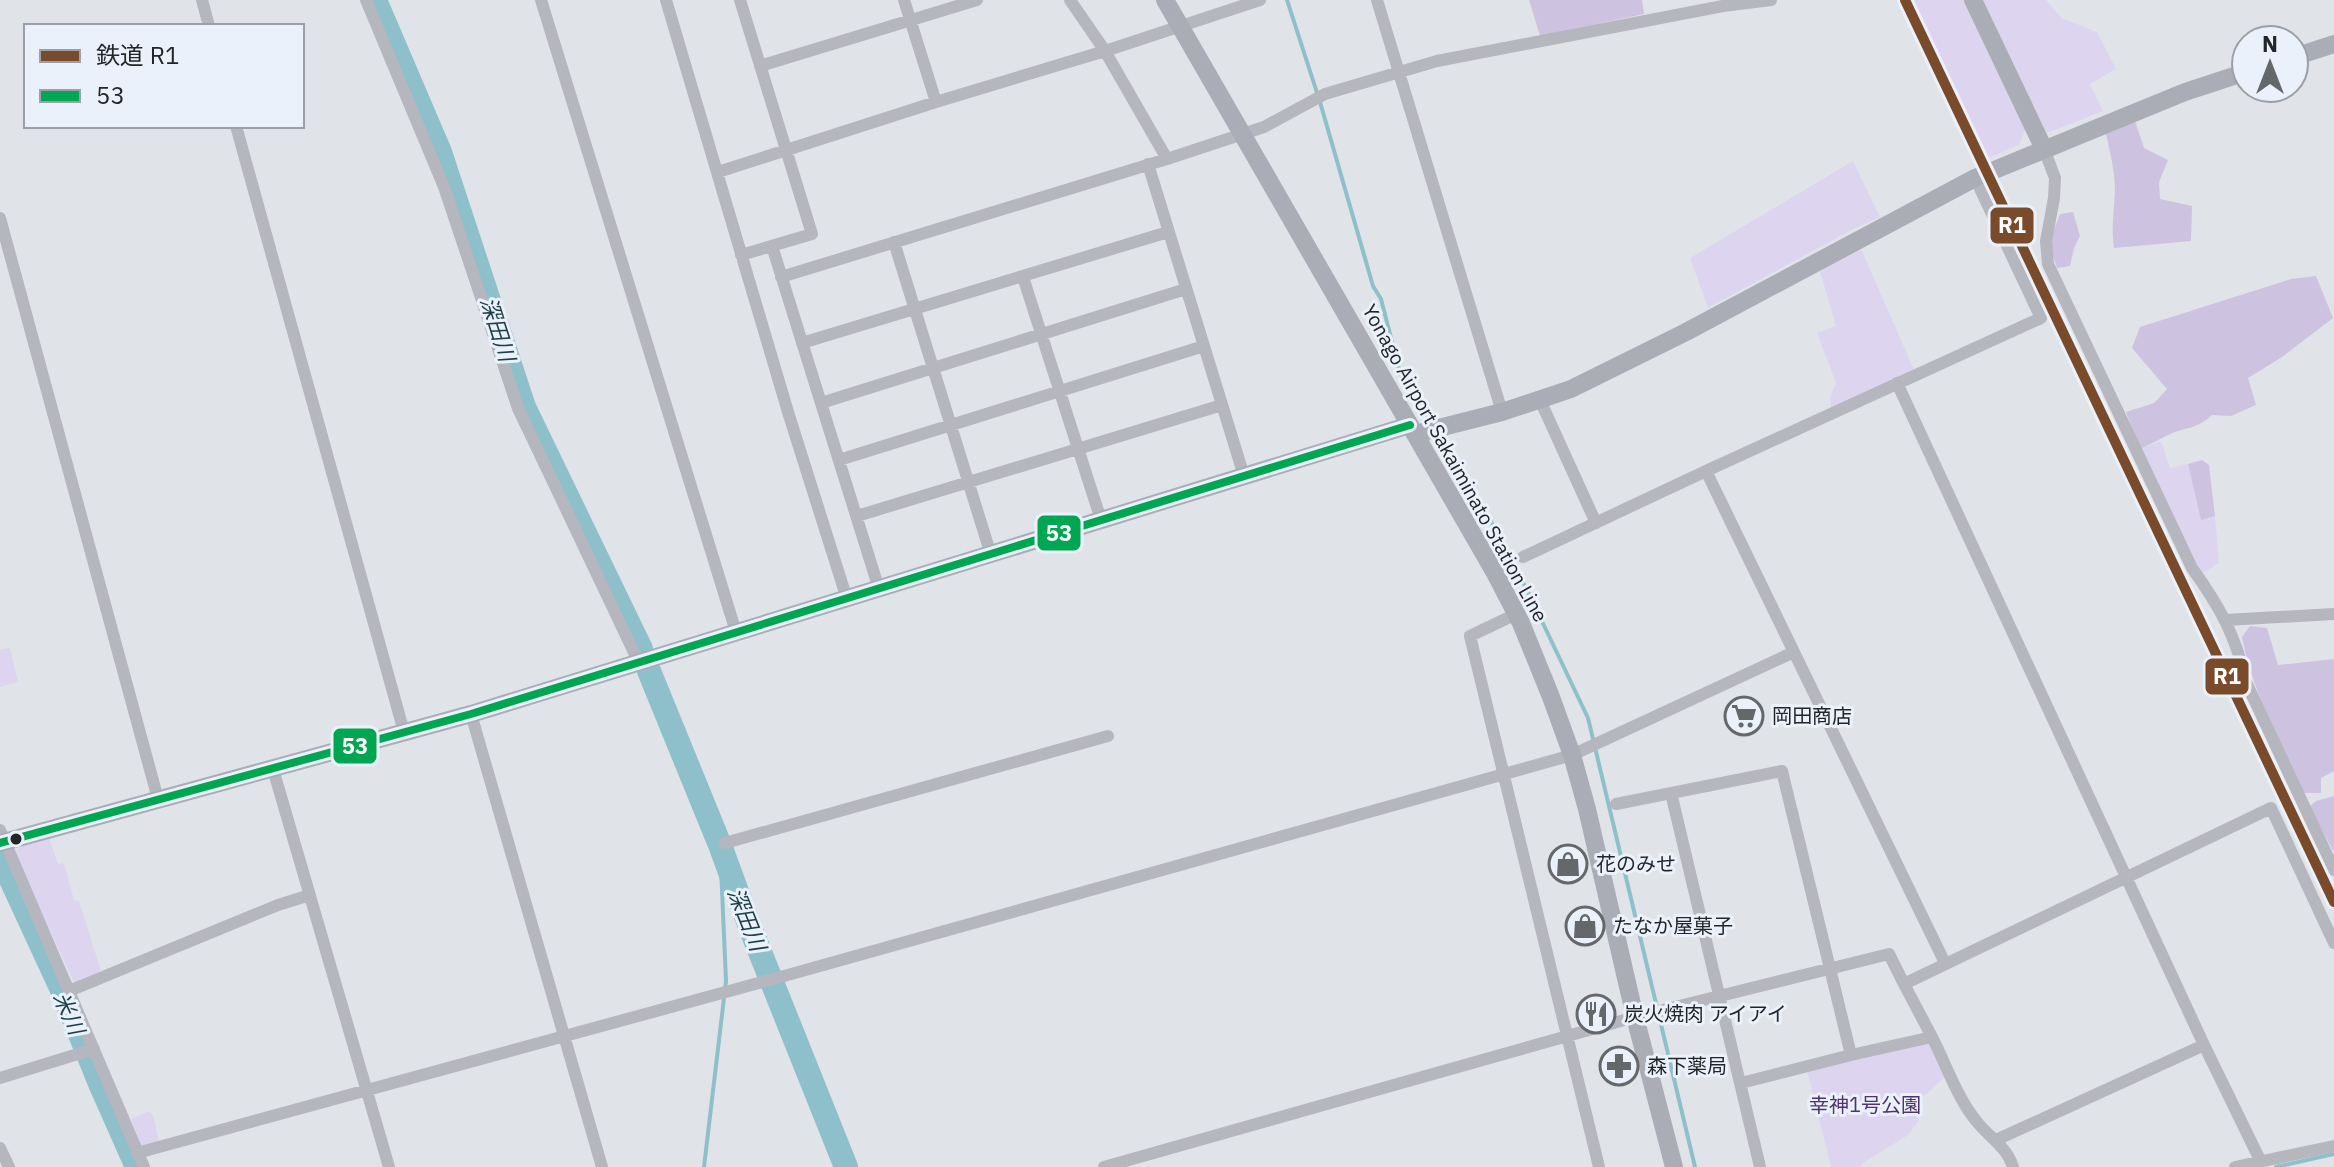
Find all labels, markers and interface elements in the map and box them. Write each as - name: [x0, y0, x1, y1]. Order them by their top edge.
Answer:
- legend: [24, 24, 304, 128]
- north arrow: [2230, 24, 2310, 104]
- text: N: [2262, 29, 2278, 58]
- text: 鉄道 R1: [96, 39, 179, 71]
- text: 53: [96, 79, 125, 111]
- line badge: R1: [1989, 206, 2035, 245]
- text: R1: [1998, 210, 2026, 239]
- water label: 深田川: [474, 293, 523, 367]
- street label: Yonago Airport Sakaiminato Station Line: [1357, 299, 1554, 626]
- line badge: 53: [1036, 514, 1082, 552]
- text: 53: [1046, 518, 1072, 547]
- line badge: R1: [2204, 657, 2250, 696]
- text: R1: [2213, 661, 2241, 690]
- supermarket icon: 岡田商店: [1723, 695, 1765, 737]
- place label: 岡田商店: [1772, 702, 1852, 729]
- line badge: 53: [332, 727, 378, 765]
- text: 53: [342, 731, 368, 760]
- unlabelled marker: [8, 831, 24, 847]
- shop icon: 花のみせ: [1547, 843, 1589, 885]
- place label: 花のみせ: [1596, 850, 1676, 877]
- water label: 深田川: [722, 883, 774, 957]
- shop icon: たなか屋菓子: [1564, 905, 1606, 947]
- place label: たなか屋菓子: [1613, 912, 1733, 939]
- water label: 米川: [47, 987, 92, 1041]
- restaurant icon: 炭火焼肉 アイアイ: [1575, 993, 1617, 1035]
- place label: 炭火焼肉 アイアイ: [1624, 1000, 1787, 1027]
- pharmacy icon: 森下薬局: [1598, 1045, 1640, 1087]
- place label: 森下薬局: [1647, 1052, 1727, 1079]
- park label: 幸神1号公園: [1809, 1091, 1921, 1118]

